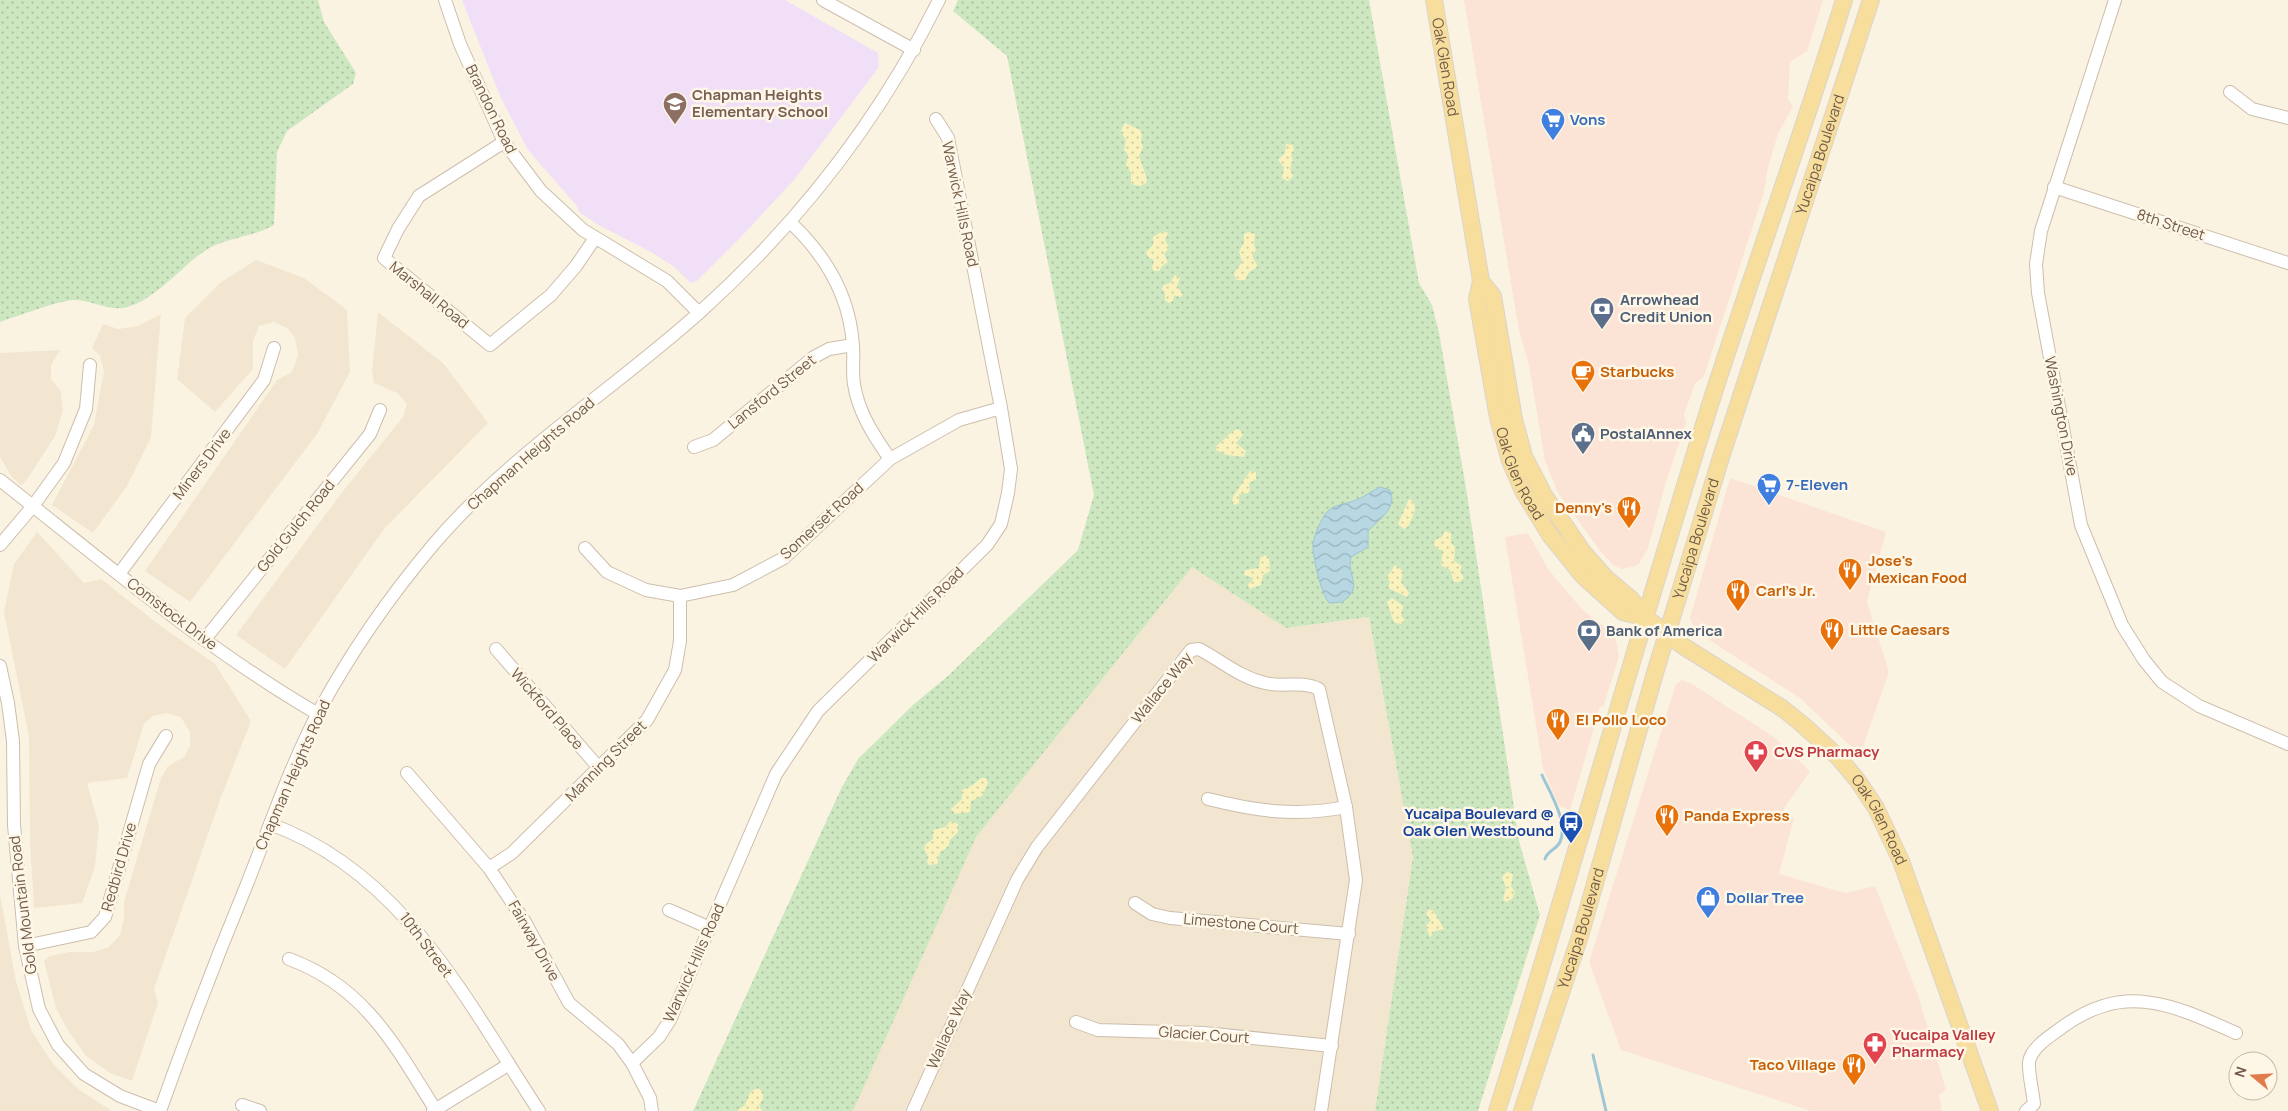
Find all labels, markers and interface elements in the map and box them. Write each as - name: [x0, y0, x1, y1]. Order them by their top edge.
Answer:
- street label: Oak Glen Road: [1427, 16, 1464, 118]
- street label: Brandon Road: [461, 61, 522, 157]
- place label: Chapman Heights Elementary School: [692, 84, 828, 122]
- school or university icon: Chapman Heights Elementary School: [662, 91, 688, 125]
- street label: Yucaipa Boulevard: [1790, 91, 1849, 217]
- supermarket icon: Vons: [1540, 107, 1566, 141]
- place label: Vons: [1570, 109, 1605, 130]
- street label: Warwick Hills Road: [937, 139, 984, 269]
- street label: 8th Street: [2134, 204, 2208, 245]
- street label: Marshall Road: [385, 256, 474, 333]
- place label: Arrowhead Credit Union: [1620, 289, 1712, 327]
- bank icon: Arrowhead Credit Union: [1589, 296, 1615, 330]
- street label: Lansford Street: [723, 350, 820, 434]
- street label: Washington Drive: [2040, 354, 2083, 478]
- cafe icon: Starbucks: [1570, 359, 1596, 393]
- place label: Starbucks: [1600, 361, 1674, 382]
- street label: Chapman Heights Road: [462, 392, 599, 515]
- public building icon: PostalAnnex: [1570, 421, 1596, 455]
- street label: Miners Drive: [168, 423, 236, 504]
- place label: PostalAnnex: [1600, 423, 1692, 444]
- street label: Oak Glen Road: [1491, 425, 1549, 524]
- supermarket icon: 7-Eleven: [1756, 472, 1782, 506]
- place label: 7-Eleven: [1786, 474, 1848, 495]
- street label: Gold Gulch Road: [252, 475, 340, 576]
- street label: Yucaipa Boulevard: [1667, 476, 1724, 602]
- street label: Somerset Road: [775, 477, 868, 564]
- restaurant icon: Denny's: [1616, 495, 1642, 529]
- place label: Denny's: [1555, 497, 1612, 518]
- place label: Jose's Mexican Food: [1868, 550, 1967, 588]
- restaurant icon: Jose's Mexican Food: [1837, 557, 1863, 591]
- street label: Warwick Hills Road: [863, 562, 968, 667]
- street label: Comstock Drive: [123, 573, 222, 655]
- restaurant icon: Carl's Jr.: [1725, 578, 1751, 612]
- place label: Carl's Jr.: [1756, 580, 1816, 601]
- restaurant icon: Little Caesars: [1819, 617, 1845, 651]
- bank icon: Bank of America: [1576, 618, 1602, 652]
- place label: Little Caesars: [1850, 619, 1950, 640]
- place label: Bank of America: [1606, 620, 1722, 641]
- street label: Wallace Way: [1126, 648, 1197, 728]
- street label: Wickford Place: [506, 663, 589, 754]
- street label: Chapman Heights Road: [250, 696, 335, 853]
- restaurant icon: El Pollo Loco: [1545, 707, 1571, 741]
- place label: El Pollo Loco: [1576, 709, 1666, 730]
- street label: Manning Street: [560, 715, 651, 806]
- pharmacy icon: CVS Pharmacy: [1743, 739, 1769, 773]
- place label: CVS Pharmacy: [1774, 741, 1880, 762]
- street label: Oak Glen Road: [1847, 770, 1912, 868]
- place label: Yucaipa Boulevard @ Oak Glen Westbound: [1403, 803, 1554, 841]
- restaurant icon: Panda Express: [1654, 803, 1680, 837]
- place label: Panda Express: [1684, 805, 1790, 826]
- bus stop icon: Yucaipa Boulevard @ Oak Glen Westbound: [1558, 810, 1584, 844]
- street label: Redbird Drive: [96, 820, 141, 914]
- street label: Gold Mountain Road: [4, 835, 41, 976]
- street label: Yucaipa Boulevard: [1552, 865, 1609, 992]
- shop icon: Dollar Tree: [1695, 885, 1721, 919]
- place label: Dollar Tree: [1726, 887, 1804, 908]
- street label: Fairway Drive: [504, 897, 565, 985]
- street label: Warwick Hills Road: [658, 900, 729, 1026]
- street label: 10th Street: [395, 908, 458, 982]
- street label: Limestone Court: [1183, 908, 1300, 939]
- street label: Wallace Way: [921, 985, 976, 1072]
- street label: Glacier Court: [1158, 1021, 1250, 1048]
- place label: Yucaipa Valley Pharmacy: [1892, 1024, 1996, 1062]
- pharmacy icon: Yucaipa Valley Pharmacy: [1862, 1031, 1888, 1065]
- north arrow: [2228, 1051, 2278, 1101]
- restaurant icon: Taco Village: [1841, 1052, 1867, 1086]
- place label: Taco Village: [1750, 1054, 1836, 1075]
- text: N: [2230, 1064, 2251, 1080]

